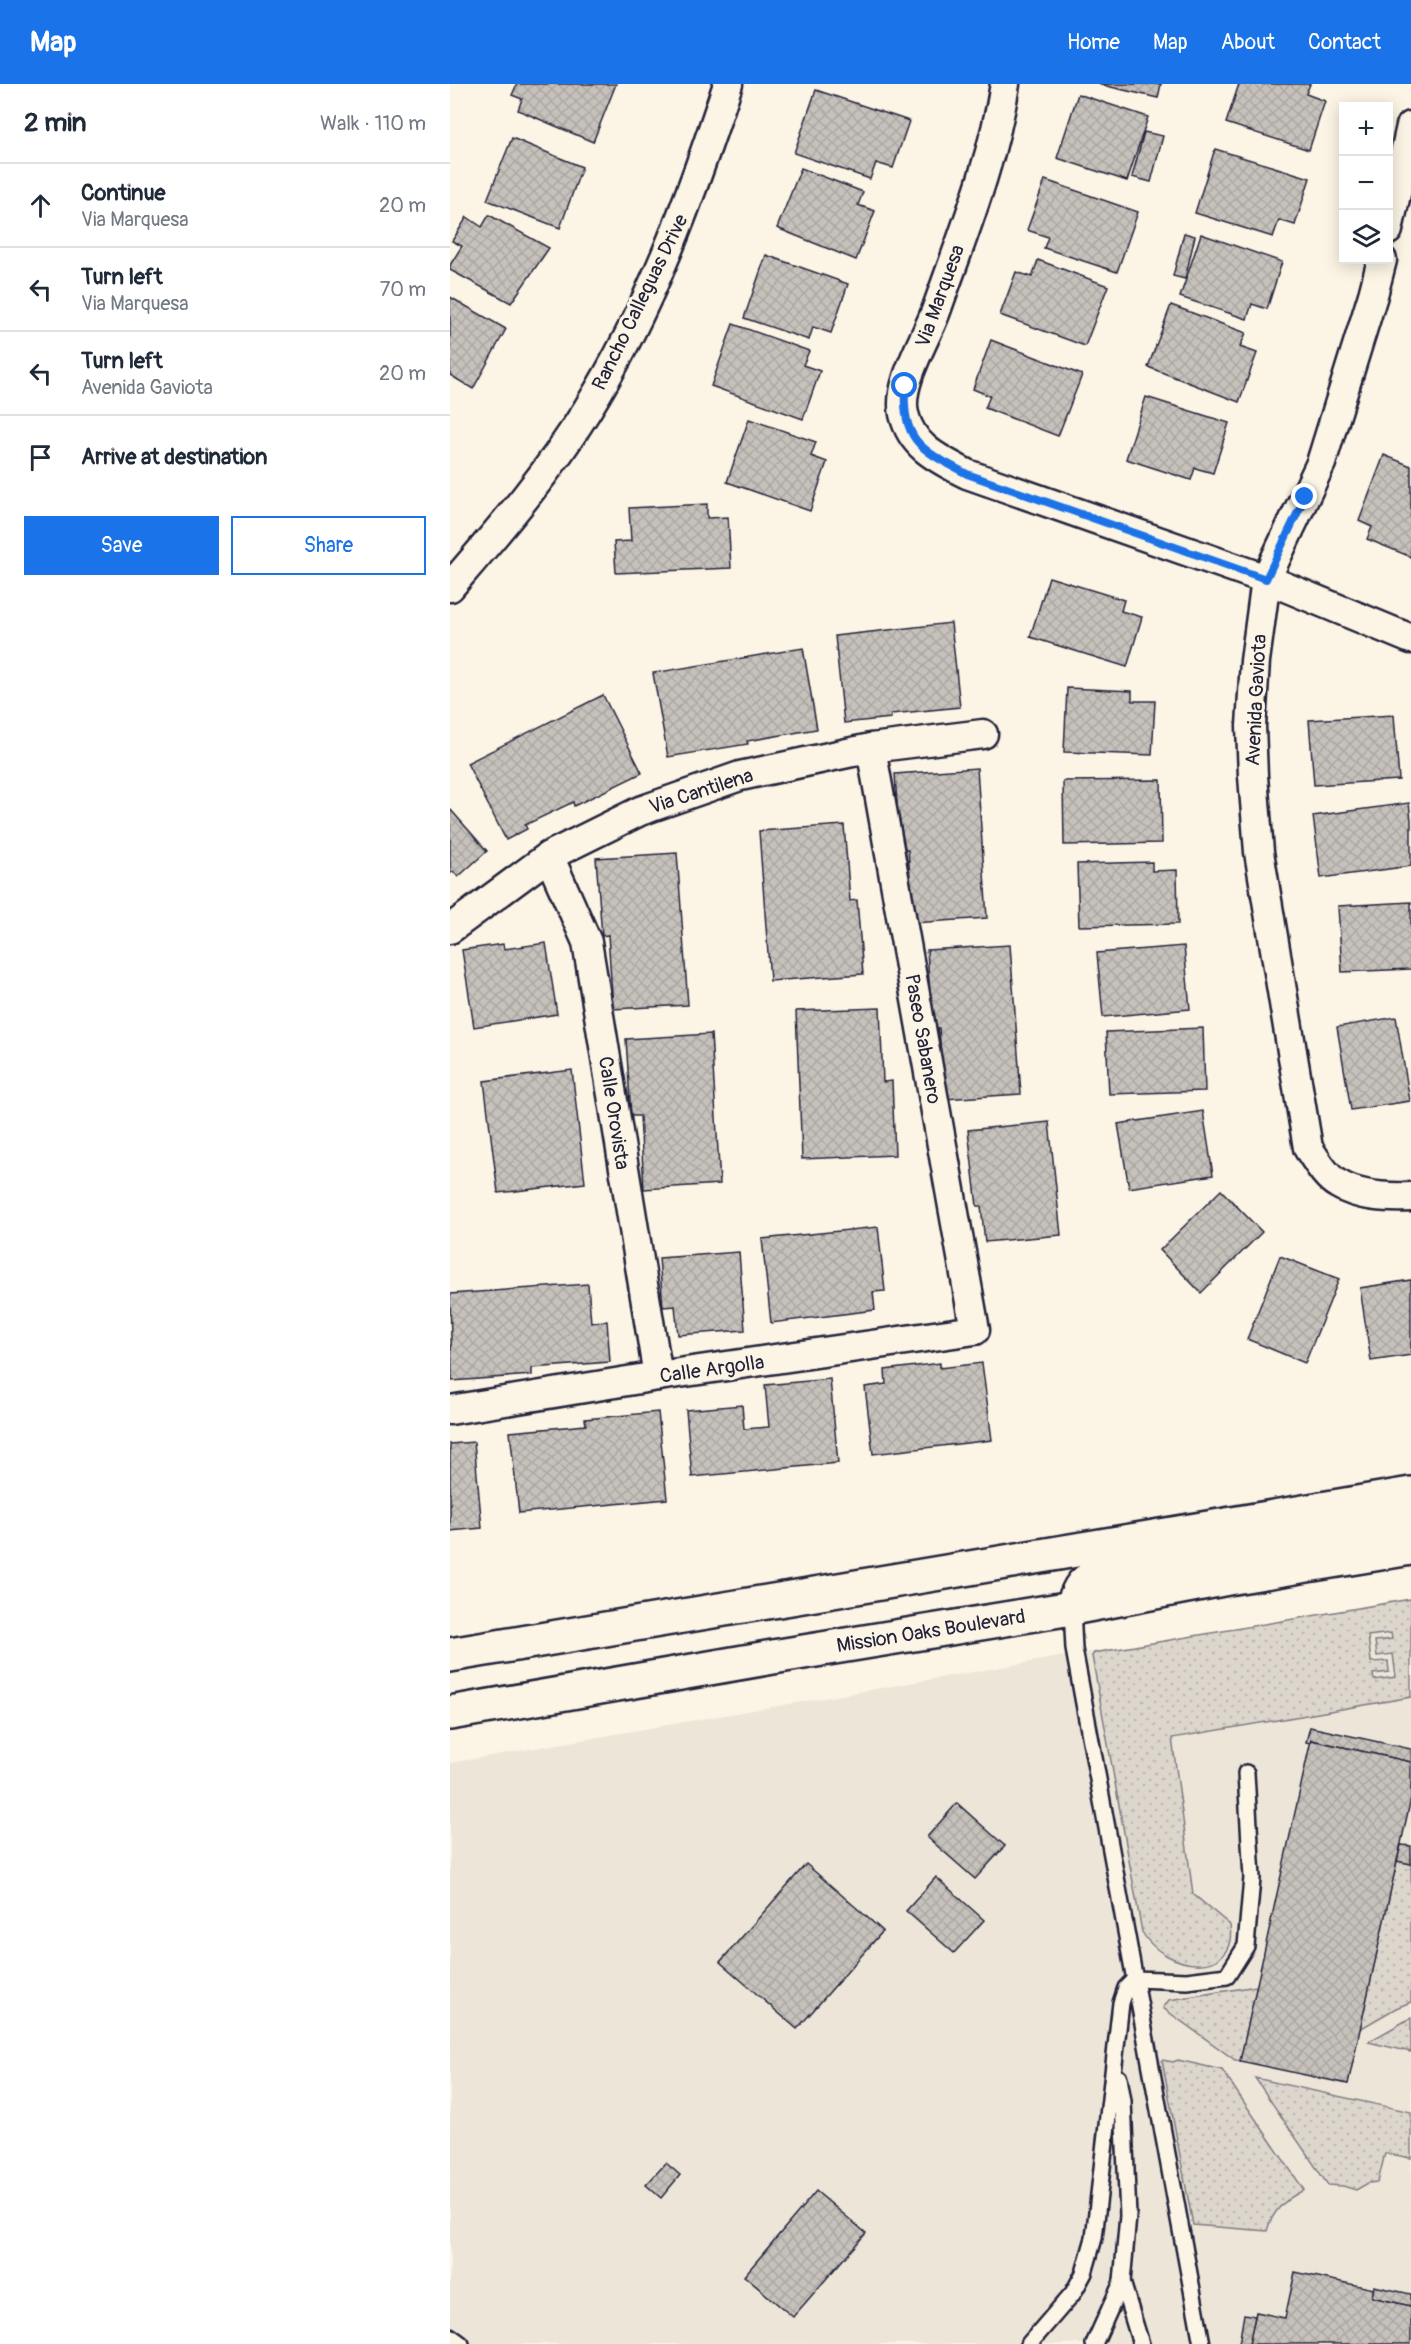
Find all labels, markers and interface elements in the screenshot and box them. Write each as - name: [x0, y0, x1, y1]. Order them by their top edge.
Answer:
- text: Map: [30, 25, 76, 60]
- text: Home: [1067, 29, 1120, 56]
- text: Map: [1153, 29, 1188, 56]
- text: About: [1221, 29, 1275, 56]
- text: Contact: [1308, 29, 1381, 56]
- map controls: [1339, 102, 1393, 264]
- button: +: [1339, 102, 1393, 156]
- text: 2 min: [24, 107, 86, 139]
- text: Walk · 110 m: [320, 111, 426, 136]
- button: −: [1339, 156, 1393, 210]
- text: Continue: [81, 179, 165, 207]
- icon: ahead: [24, 189, 57, 222]
- text: 20 m: [379, 193, 426, 218]
- text: Via Marquesa: [81, 207, 189, 232]
- street label: Rancho Calleguas Drive: [587, 210, 694, 394]
- button: layers: [1339, 210, 1393, 264]
- street label: Via Marquesa: [910, 241, 970, 351]
- text: Turn left: [81, 263, 163, 291]
- icon: left: [24, 273, 57, 306]
- text: 70 m: [380, 277, 426, 302]
- text: Via Marquesa: [81, 291, 189, 316]
- text: Turn left: [81, 347, 163, 375]
- icon: left: [24, 357, 57, 390]
- text: 20 m: [379, 361, 426, 386]
- route start: [891, 372, 917, 398]
- text: Avenida Gaviota: [81, 375, 213, 400]
- icon: arrive: [24, 441, 57, 474]
- text: Arrive at destination: [81, 443, 267, 471]
- route end: [1291, 483, 1317, 509]
- button: Save: [24, 516, 219, 575]
- button: Share: [231, 516, 426, 575]
- street label: Avenida Gaviota: [1240, 634, 1272, 766]
- street label: Via Cantilena: [646, 762, 756, 820]
- street label: Paseo Sabanero: [899, 972, 947, 1106]
- street label: Calle Orovista: [593, 1055, 635, 1171]
- street label: Calle Argolla: [658, 1349, 766, 1389]
- street label: Mission Oaks Boulevard: [835, 1604, 1027, 1658]

